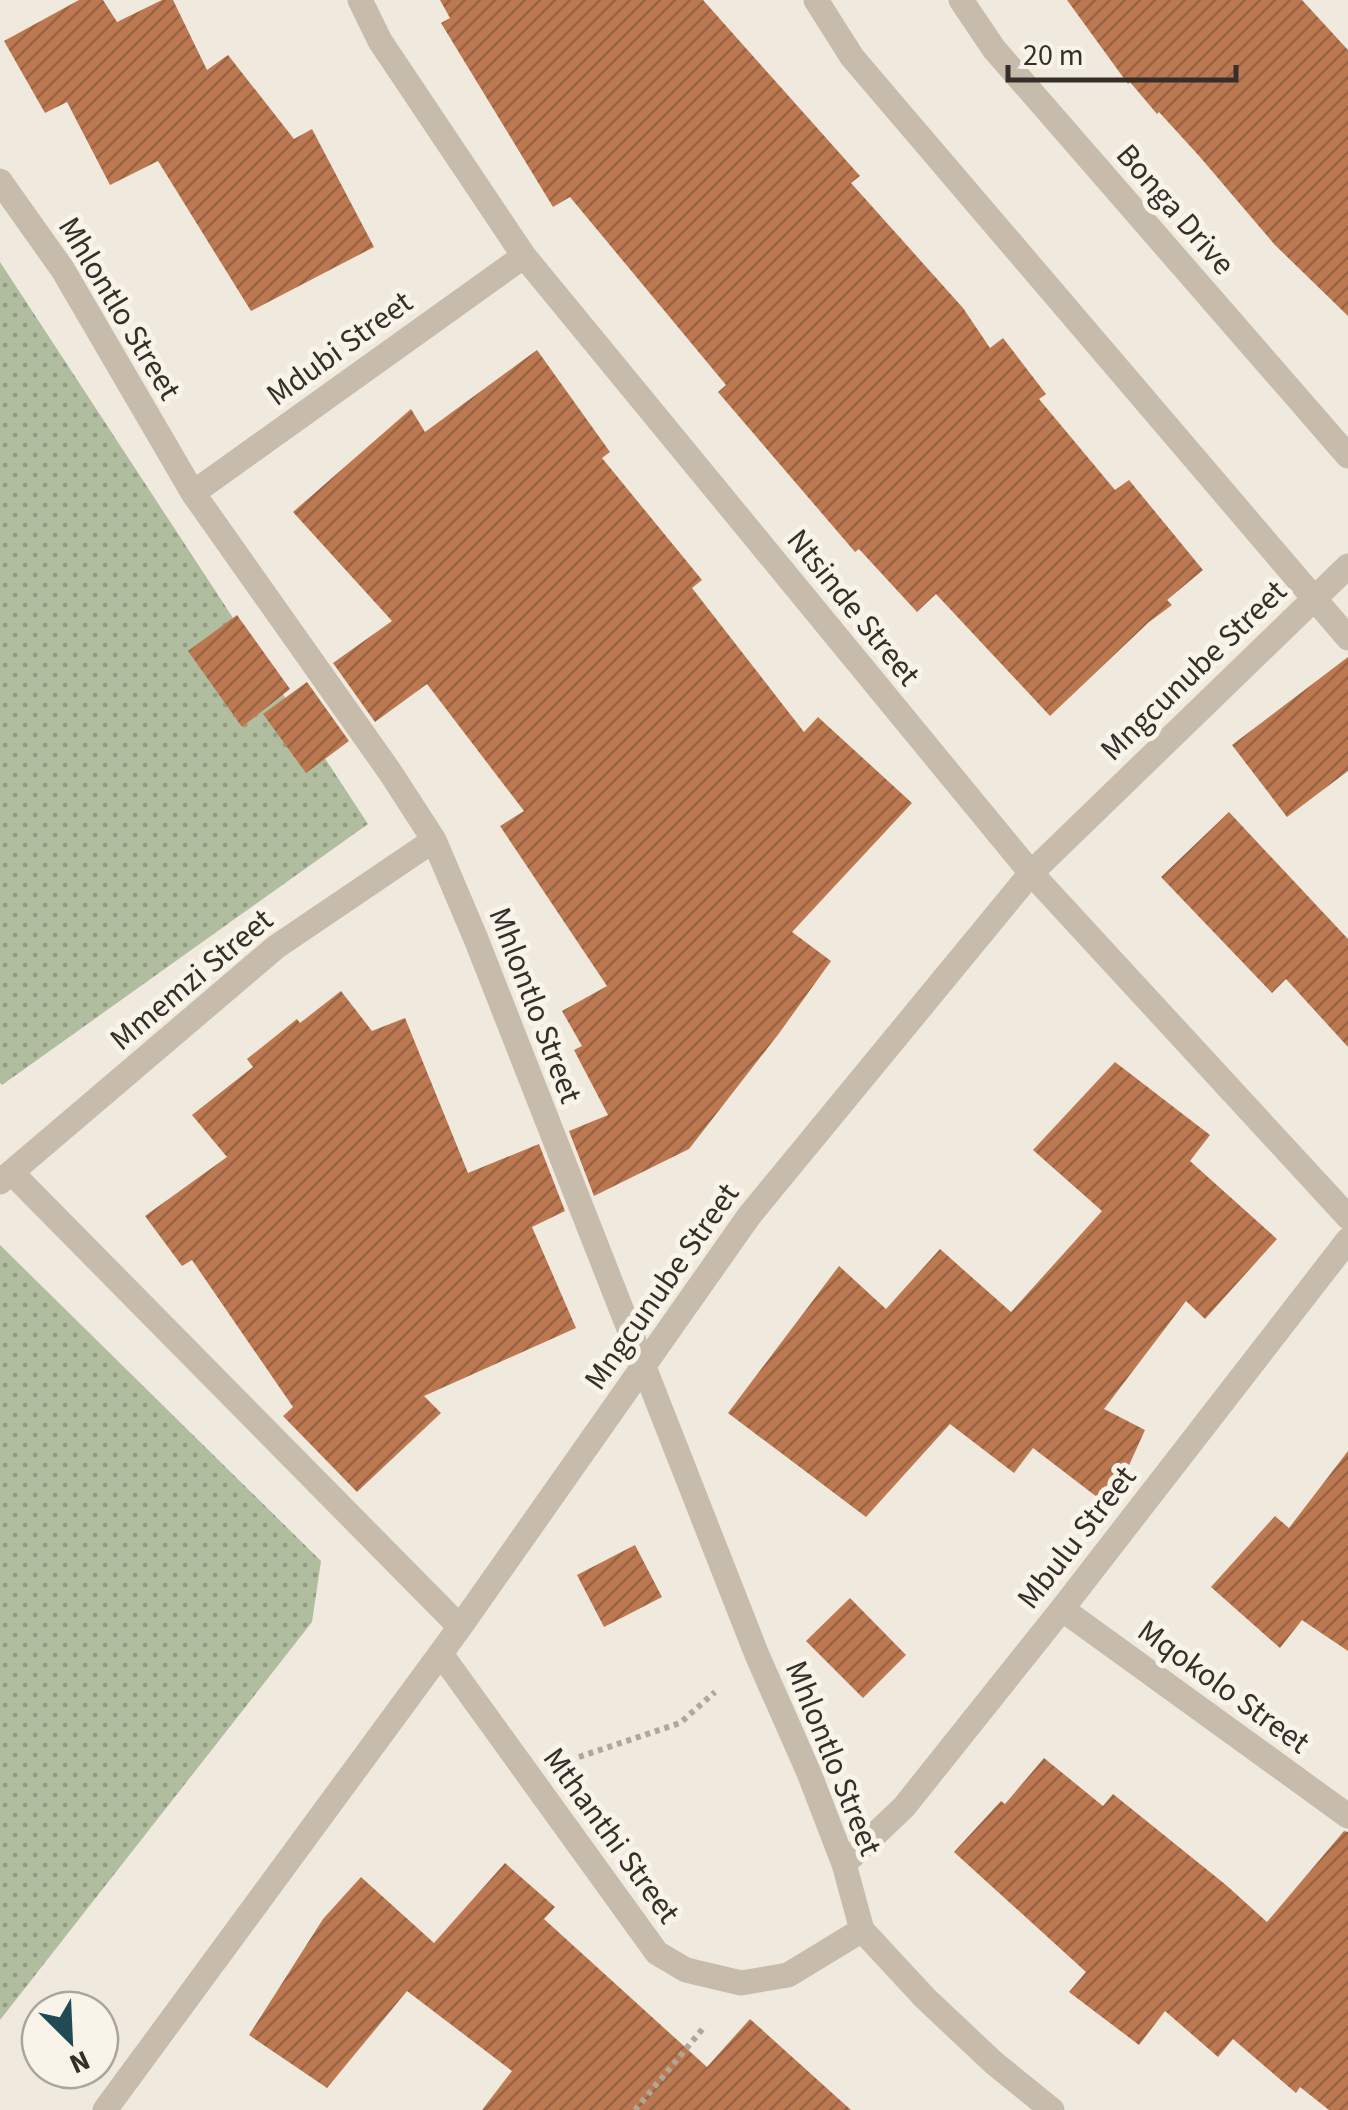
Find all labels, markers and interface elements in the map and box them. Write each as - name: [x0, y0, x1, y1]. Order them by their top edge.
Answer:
- scale bar: [1008, 20, 1236, 82]
- text: 20 m: [1023, 34, 1084, 77]
- street label: Bonga Drive: [1105, 134, 1245, 286]
- street label: Mhlontlo Street: [46, 208, 192, 409]
- street label: Mdubi Street: [257, 280, 422, 418]
- street label: Ntsinde Street: [776, 519, 931, 696]
- street label: Mngcunube Street: [1090, 569, 1297, 772]
- street label: Mmemzi Street: [100, 898, 283, 1062]
- street label: Mhlontlo Street: [477, 901, 594, 1110]
- street label: Mngcunube Street: [573, 1173, 751, 1400]
- street label: Mbulu Street: [1006, 1456, 1148, 1619]
- street label: Mqokolo Street: [1128, 1609, 1319, 1765]
- street label: Mhlontlo Street: [773, 1654, 893, 1863]
- street label: Mthanthi Street: [532, 1738, 691, 1933]
- north arrow: [20, 1990, 120, 2090]
- text: N: [63, 2040, 96, 2084]

